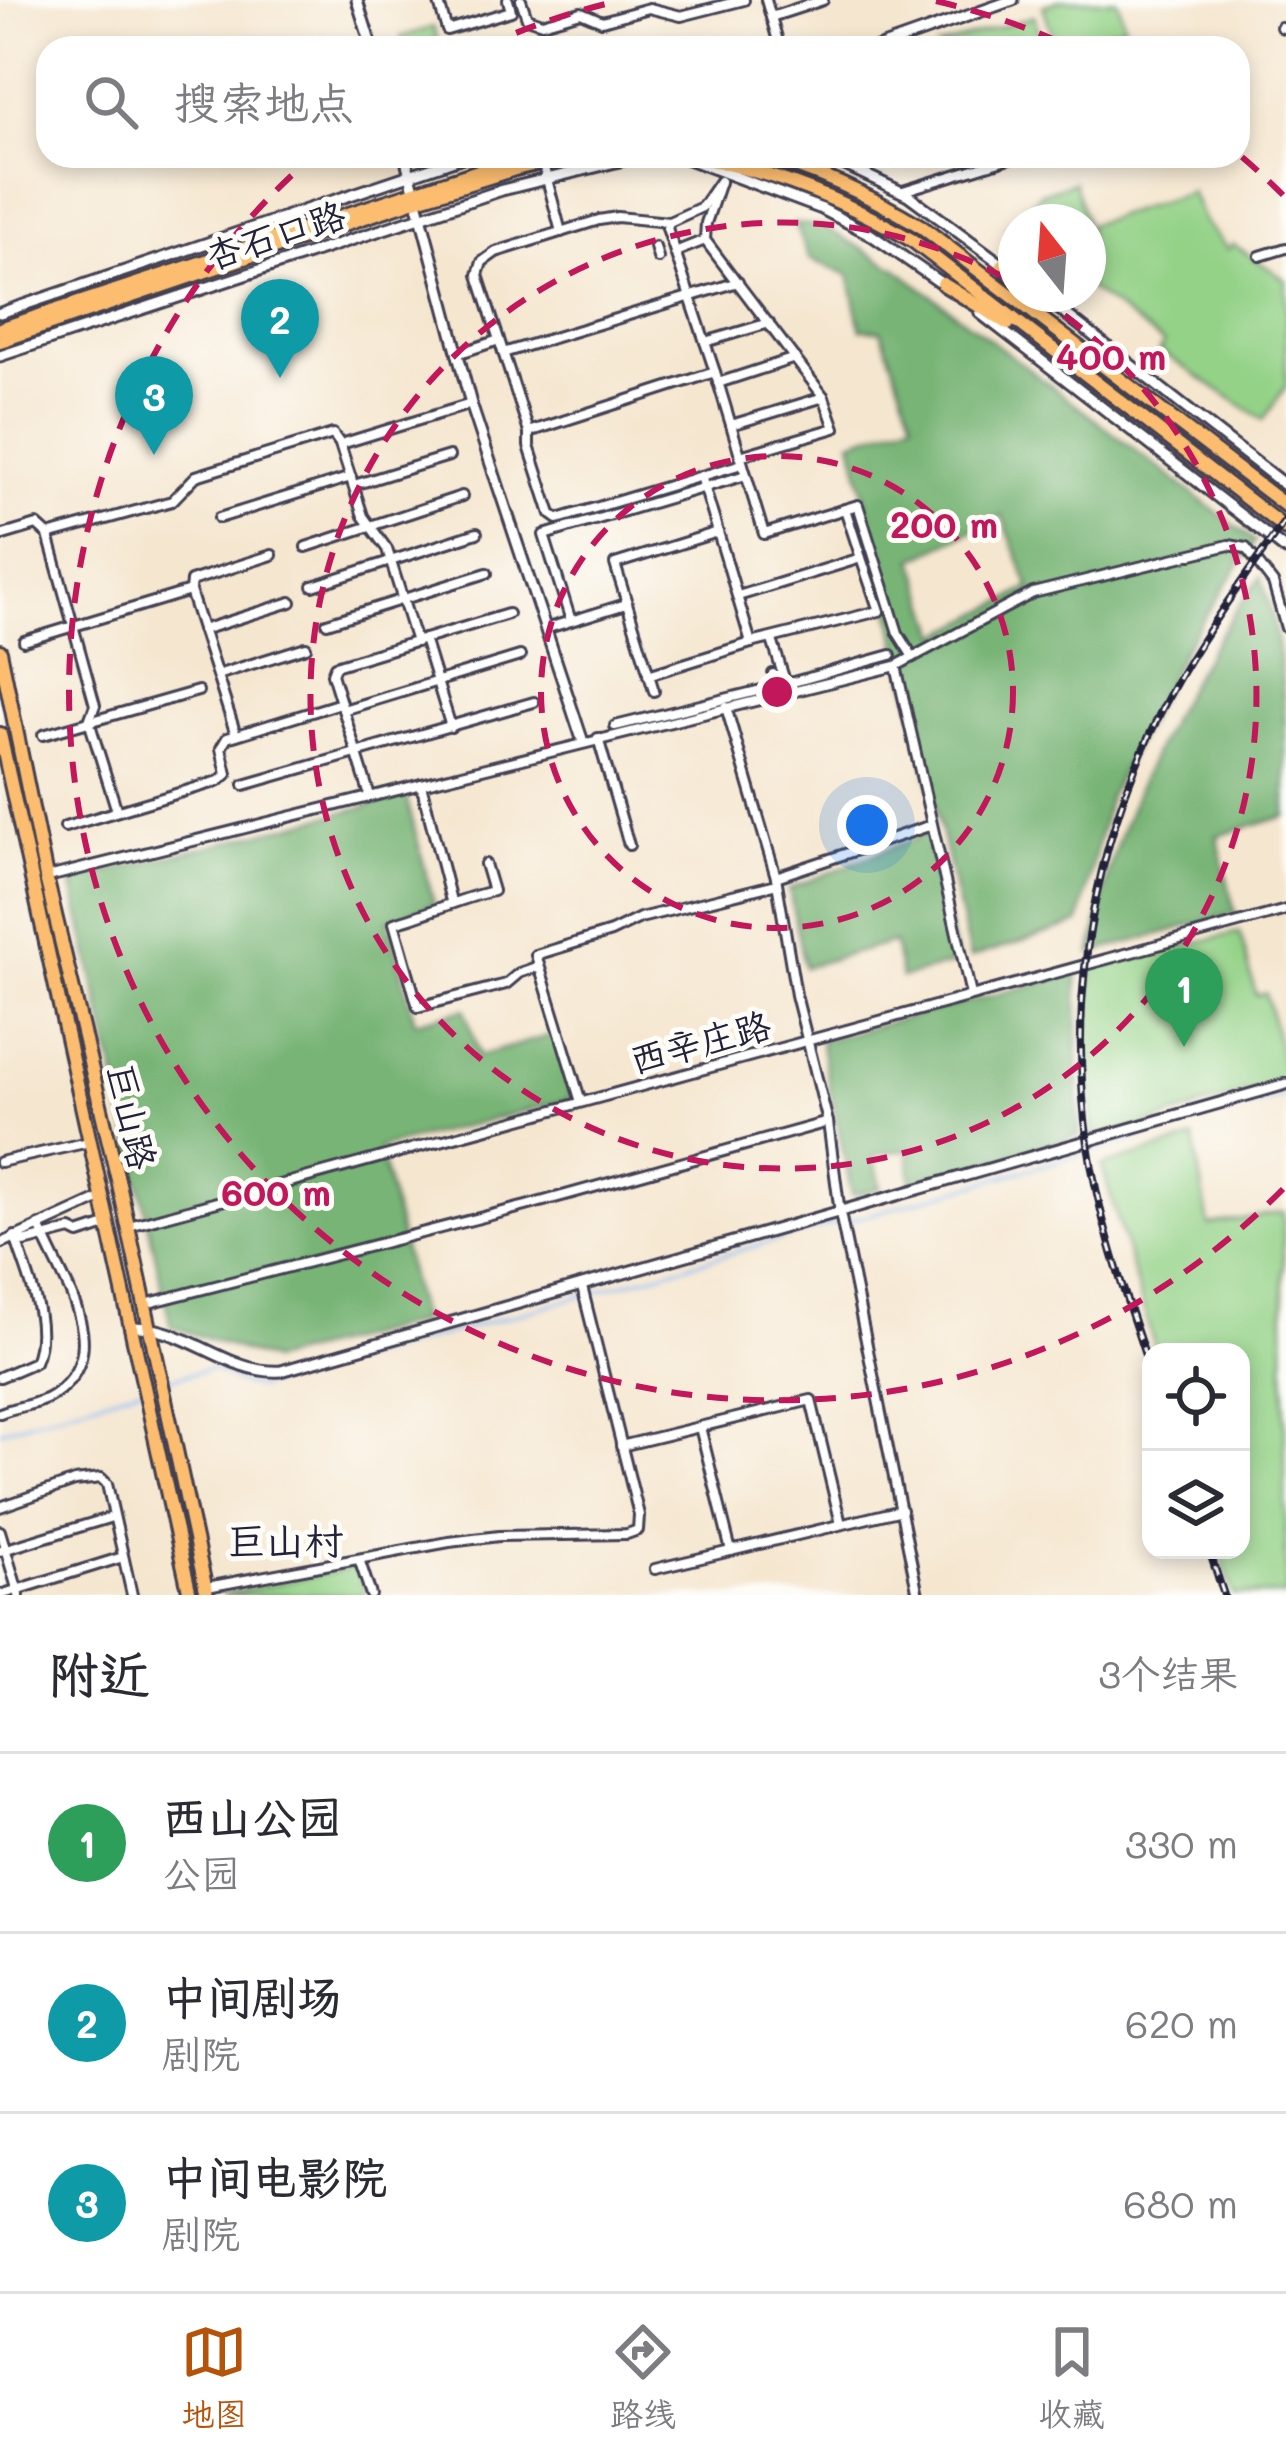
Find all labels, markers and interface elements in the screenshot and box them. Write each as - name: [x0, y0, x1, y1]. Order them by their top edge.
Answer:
- search box: [36, 36, 1250, 168]
- icon: search: [78, 69, 144, 135]
- text: 搜索地点: [174, 72, 354, 130]
- street label: 杏石口路: [199, 189, 351, 279]
- north arrow: [998, 204, 1106, 312]
- pin: 2: [241, 279, 319, 378]
- text: 400 m: [1056, 332, 1166, 379]
- pin: 3: [115, 356, 193, 455]
- text: 200 m: [890, 500, 998, 547]
- centre of rings: [756, 671, 798, 713]
- your location: [837, 795, 897, 855]
- pin: 1: [1145, 948, 1223, 1047]
- street label: 西辛庄路: [624, 1000, 776, 1082]
- street label: 巨山路: [98, 1058, 168, 1174]
- text: 600 m: [221, 1168, 331, 1215]
- map controls: [1142, 1343, 1250, 1559]
- button: locate: [1142, 1343, 1250, 1451]
- button: layers: [1142, 1451, 1250, 1559]
- district label: 巨山村: [226, 1514, 344, 1565]
- text: 附近: [48, 1639, 150, 1706]
- text: 3个结果: [1098, 1647, 1238, 1698]
- text: 西山公园: [162, 1787, 342, 1845]
- text: 1: [78, 1817, 96, 1868]
- text: 330 m: [1125, 1817, 1238, 1868]
- text: 公园: [162, 1847, 240, 1898]
- text: 中间剧场: [162, 1967, 342, 2025]
- text: 2: [76, 1997, 98, 2048]
- text: 620 m: [1125, 1997, 1238, 2048]
- text: 剧院: [162, 2027, 240, 2078]
- text: 中间电影院: [162, 2147, 387, 2205]
- text: 3: [75, 2177, 99, 2228]
- text: 680 m: [1123, 2177, 1238, 2228]
- text: 剧院: [162, 2207, 240, 2258]
- tab: 地图: [181, 2319, 247, 2435]
- tab: 路线: [610, 2319, 676, 2435]
- tab: 收藏: [1039, 2319, 1105, 2435]

